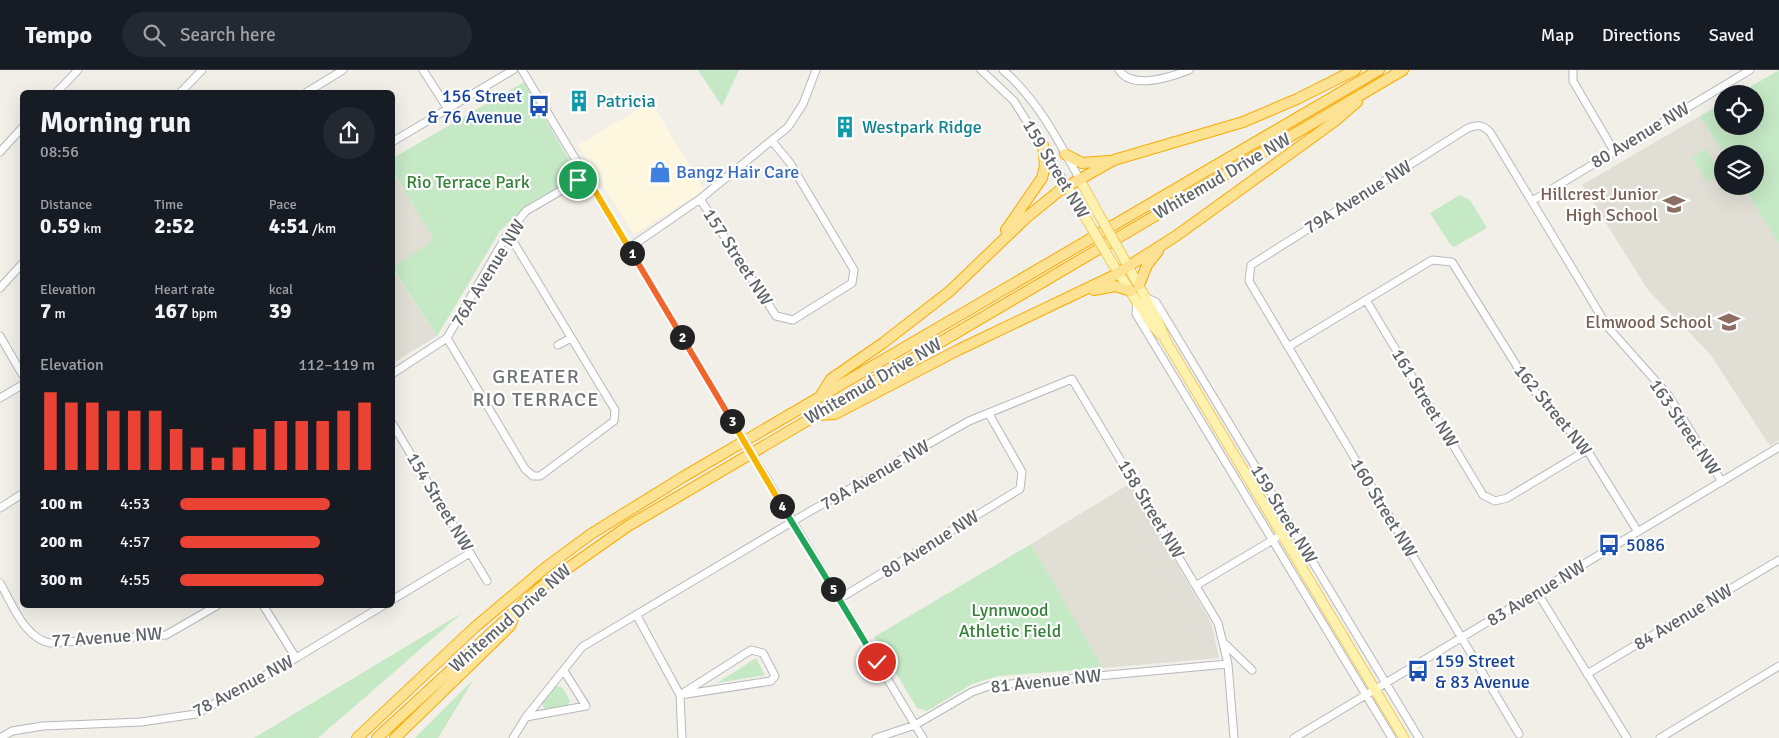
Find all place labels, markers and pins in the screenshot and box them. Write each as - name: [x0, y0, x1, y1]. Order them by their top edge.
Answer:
- place label: 156 Street & 76 Avenue: [427, 85, 522, 128]
- building icon: Patricia: [566, 88, 592, 114]
- place label: Patricia: [596, 90, 656, 112]
- bus stop icon: 156 Street & 76 Avenue: [526, 93, 552, 119]
- building icon: Westpark Ridge: [832, 114, 858, 140]
- place label: Westpark Ridge: [862, 116, 982, 138]
- pin: [557, 159, 599, 201]
- shop icon: Bangz Hair Care: [647, 159, 673, 185]
- place label: Bangz Hair Care: [676, 161, 799, 183]
- place label: Hillcrest Junior High School: [1540, 183, 1658, 226]
- school or university icon: Hillcrest Junior High School: [1661, 191, 1687, 217]
- pin: 1: [620, 240, 644, 266]
- school or university icon: Elmwood School: [1716, 309, 1742, 335]
- place label: Elmwood School: [1585, 311, 1712, 333]
- pin: 2: [670, 324, 694, 350]
- pin: 3: [720, 408, 744, 434]
- pin: 4: [770, 494, 794, 518]
- bus stop icon: 5086: [1596, 532, 1622, 558]
- place label: 5086: [1626, 534, 1665, 556]
- pin: 5: [820, 576, 846, 602]
- pin: [856, 641, 898, 683]
- place label: 159 Street & 83 Avenue: [1435, 650, 1530, 693]
- bus stop icon: 159 Street & 83 Avenue: [1405, 658, 1431, 684]

